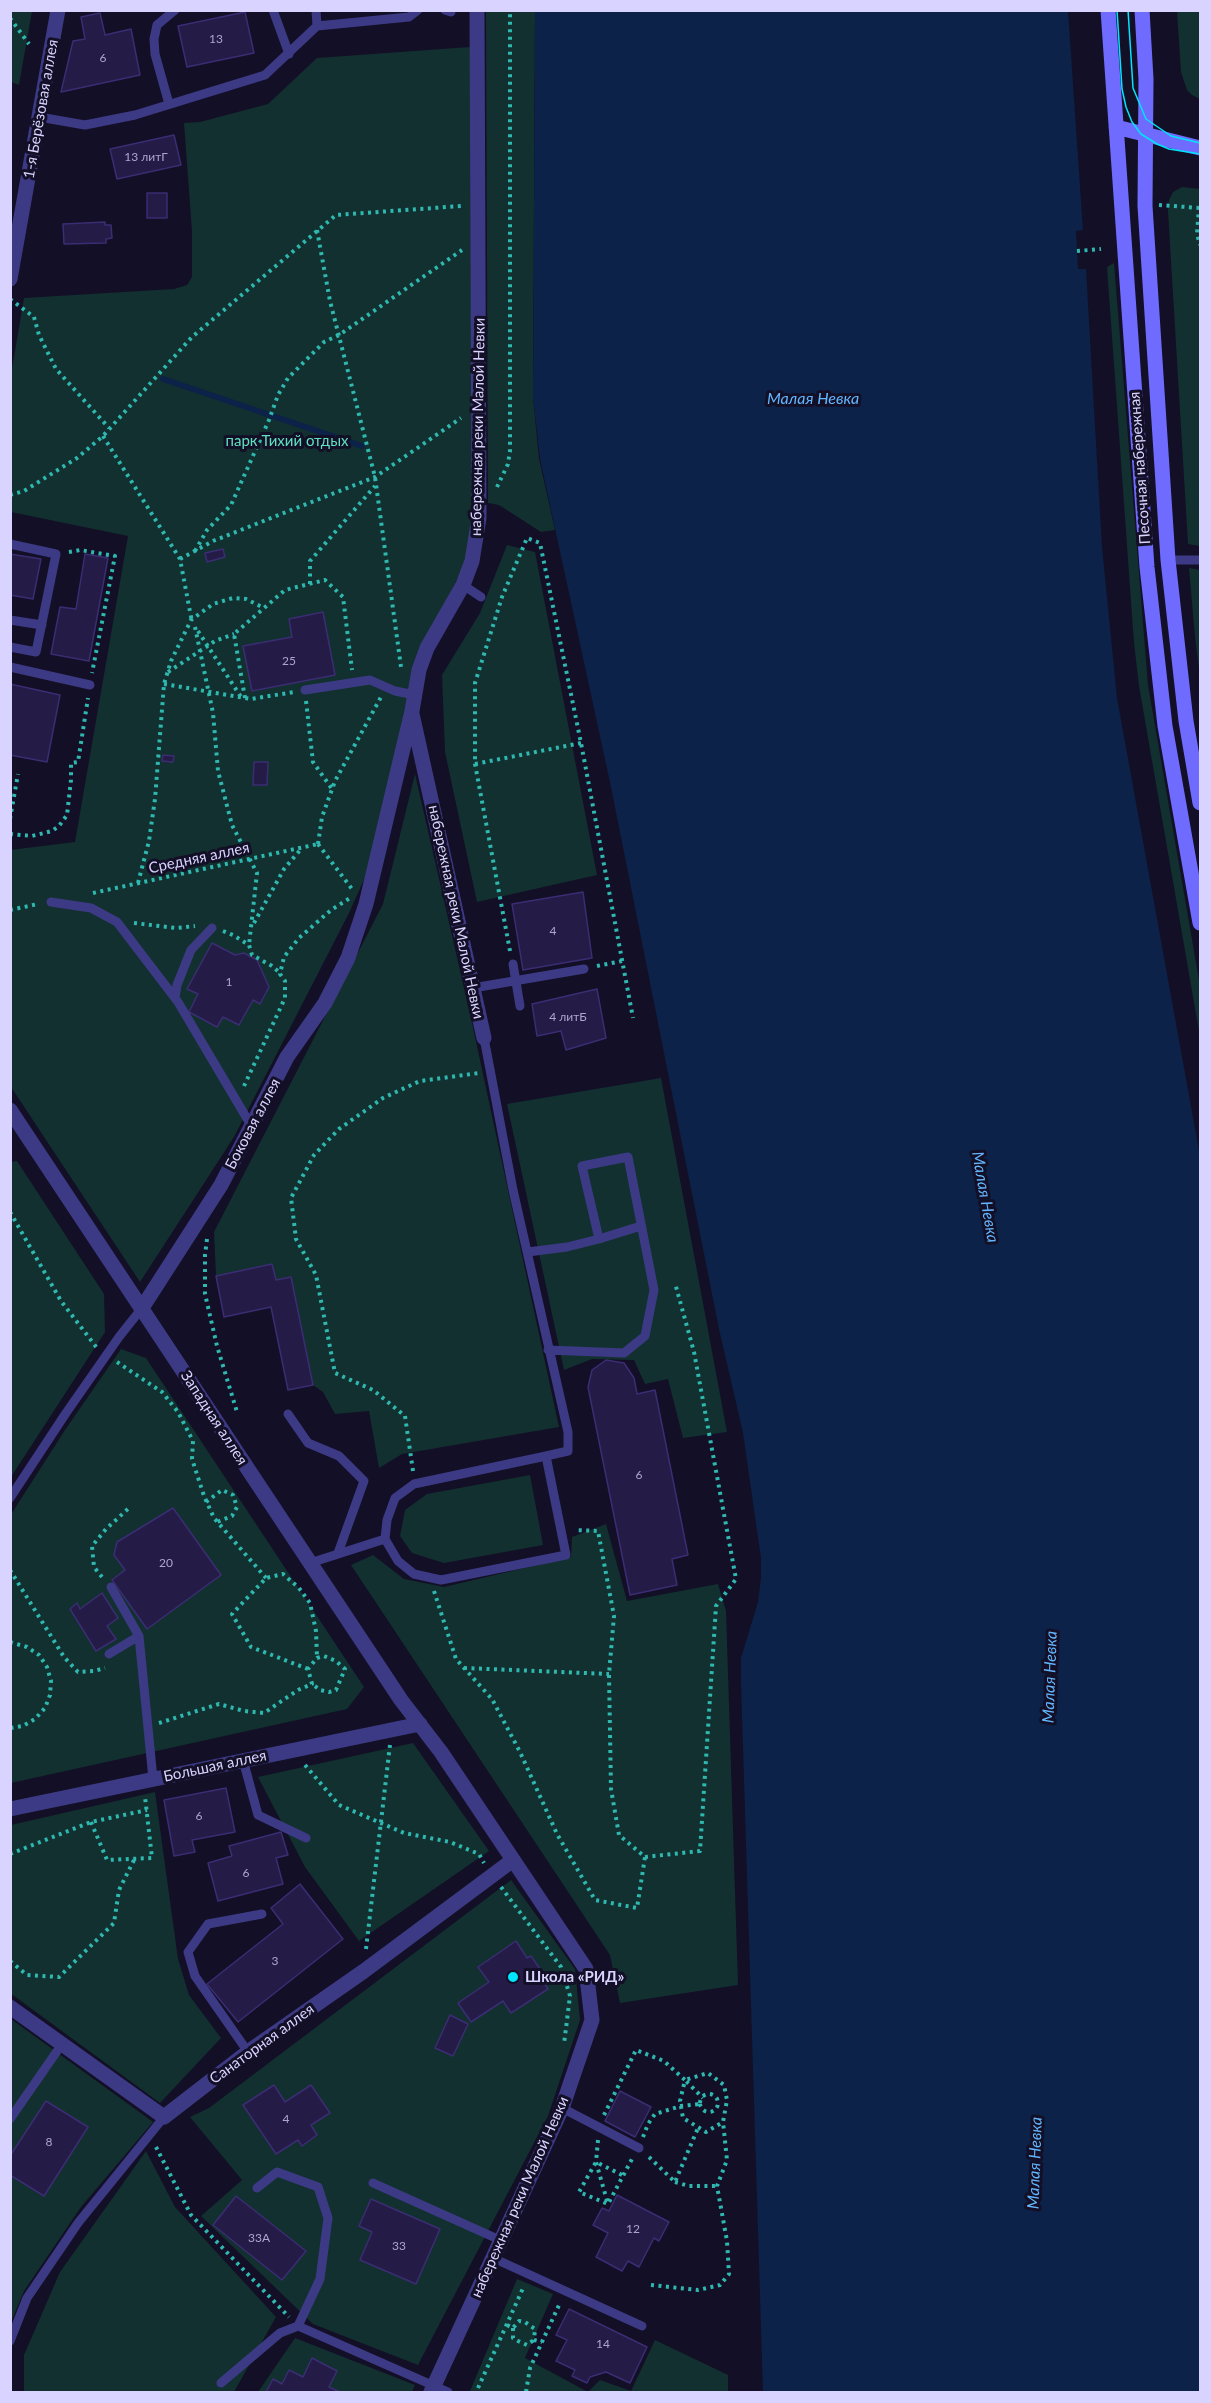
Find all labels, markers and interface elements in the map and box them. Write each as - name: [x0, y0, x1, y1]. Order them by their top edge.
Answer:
- house number: 13: [209, 32, 223, 46]
- street label: 1-я Берёзовая аллея: [20, 38, 62, 180]
- house number: 6: [100, 51, 106, 65]
- house number: 13 литГ: [124, 150, 168, 164]
- street label: набережная реки Малой Невки: [467, 318, 489, 536]
- water label: Малая Невка: [767, 389, 859, 409]
- street label: Песочная набережная: [1126, 391, 1154, 545]
- park label: парк Тихий отдых: [226, 432, 348, 450]
- house number: 25: [282, 654, 296, 668]
- street label: набережная реки Малой Невки: [425, 803, 487, 1021]
- street label: Средняя аллея: [147, 838, 251, 878]
- house number: 4: [550, 924, 556, 938]
- house number: 1: [226, 975, 232, 989]
- house number: 4 литБ: [549, 1010, 587, 1024]
- street label: Боковая аллея: [222, 1076, 284, 1172]
- water label: Малая Невка: [968, 1150, 1002, 1244]
- street label: Западная аллея: [177, 1368, 251, 1468]
- house number: 6: [636, 1468, 642, 1482]
- house number: 20: [159, 1556, 173, 1570]
- water label: Малая Невка: [1039, 1631, 1061, 1723]
- street label: Большая аллея: [162, 1746, 268, 1786]
- house number: 6: [196, 1809, 202, 1823]
- house number: 6: [243, 1866, 249, 1880]
- house number: 3: [272, 1954, 278, 1968]
- place label: Школа «РИД»: [525, 1968, 624, 1986]
- marker: Школа «РИД»: [506, 1970, 520, 1984]
- street label: Санаторная аллея: [206, 2000, 318, 2088]
- street label: набережная реки Малой Невки: [467, 2094, 573, 2300]
- house number: 4: [283, 2112, 289, 2126]
- water label: Малая Невка: [1024, 2117, 1046, 2209]
- house number: 8: [46, 2135, 52, 2149]
- house number: 12: [626, 2222, 640, 2236]
- house number: 33А: [248, 2231, 270, 2245]
- house number: 33: [392, 2239, 406, 2253]
- house number: 14: [596, 2337, 610, 2351]

